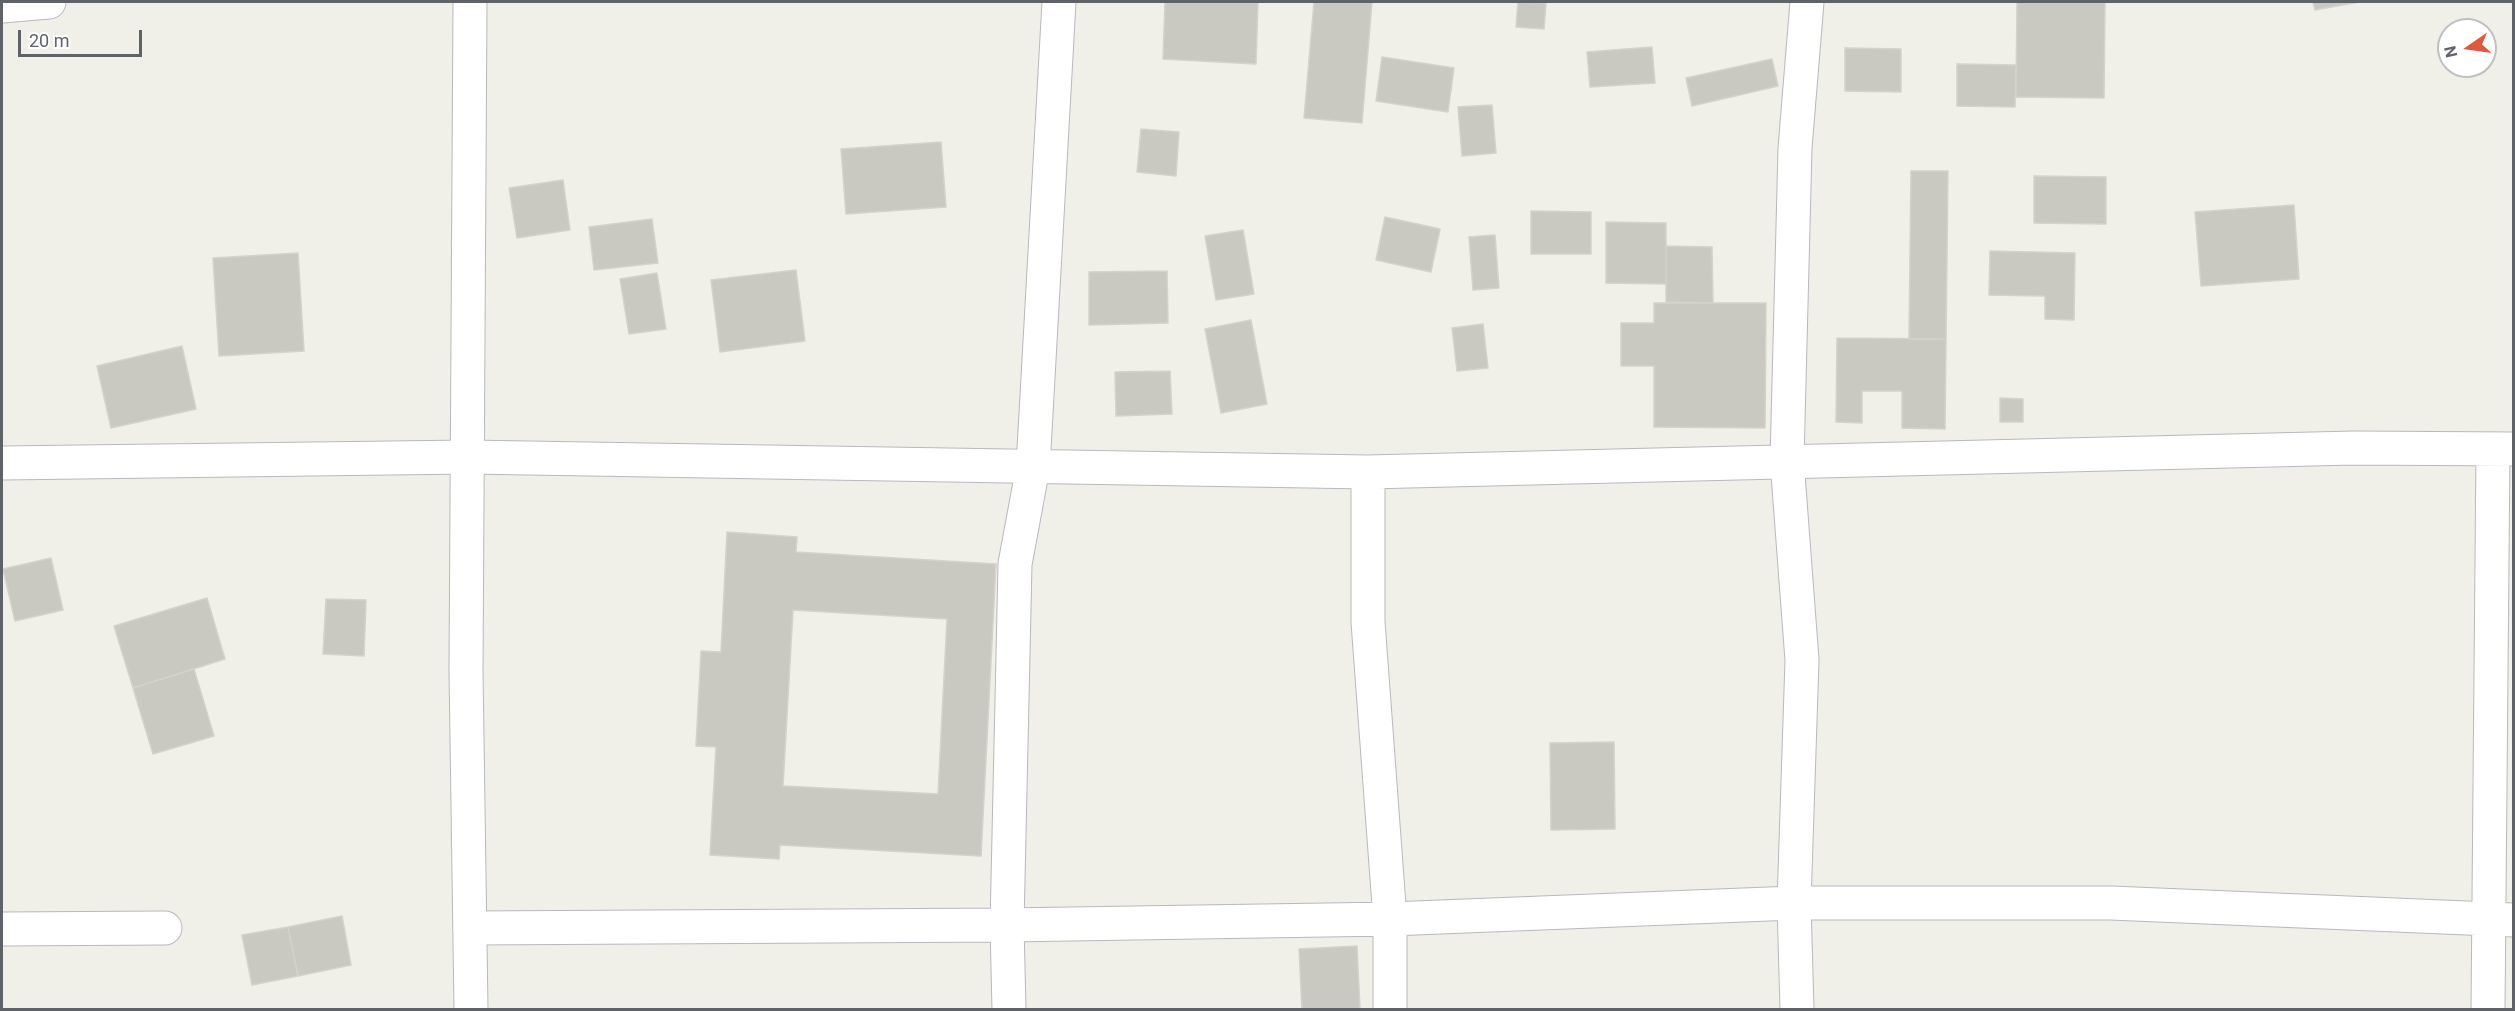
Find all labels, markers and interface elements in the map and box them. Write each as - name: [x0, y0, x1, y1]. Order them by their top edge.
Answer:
- scale bar: [21, 18, 146, 56]
- north arrow: [2437, 18, 2497, 78]
- text: 20 m: [29, 30, 69, 51]
- text: N: [2440, 44, 2461, 59]

